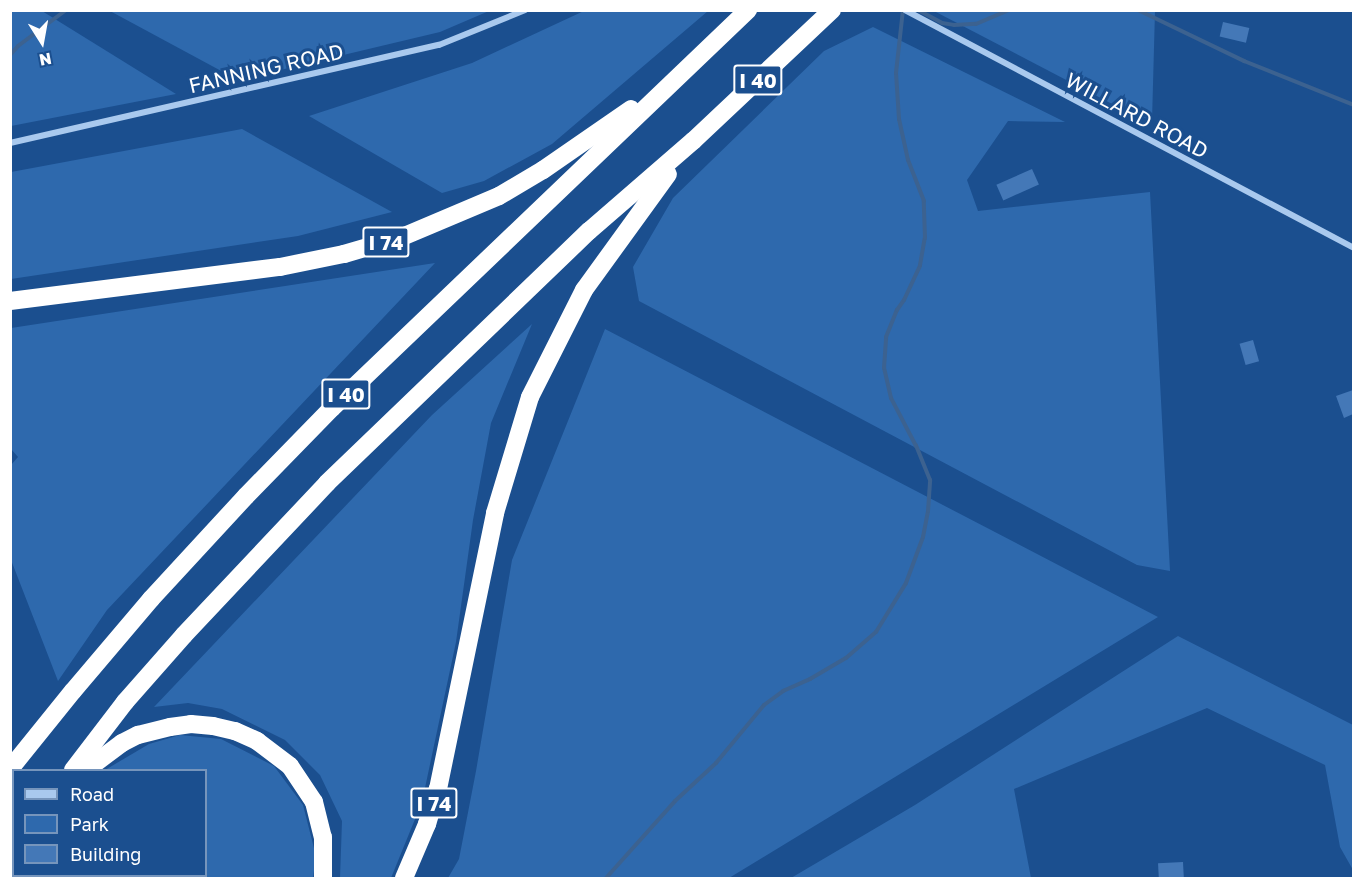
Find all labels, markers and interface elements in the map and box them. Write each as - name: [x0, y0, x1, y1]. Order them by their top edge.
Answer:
- north arrow: [12, 12, 72, 72]
- street label: FANNING ROAD: [186, 38, 346, 98]
- text: N: [38, 49, 53, 71]
- road number: I 40: [732, 63, 783, 97]
- street label: WILLARD ROAD: [1061, 67, 1213, 163]
- road number: I 74: [362, 225, 410, 259]
- road number: I 40: [320, 377, 372, 411]
- legend: [12, 769, 207, 877]
- text: Road: [70, 783, 114, 805]
- road number: I 74: [410, 786, 458, 820]
- text: Park: [70, 813, 109, 835]
- text: Building: [70, 843, 141, 865]

